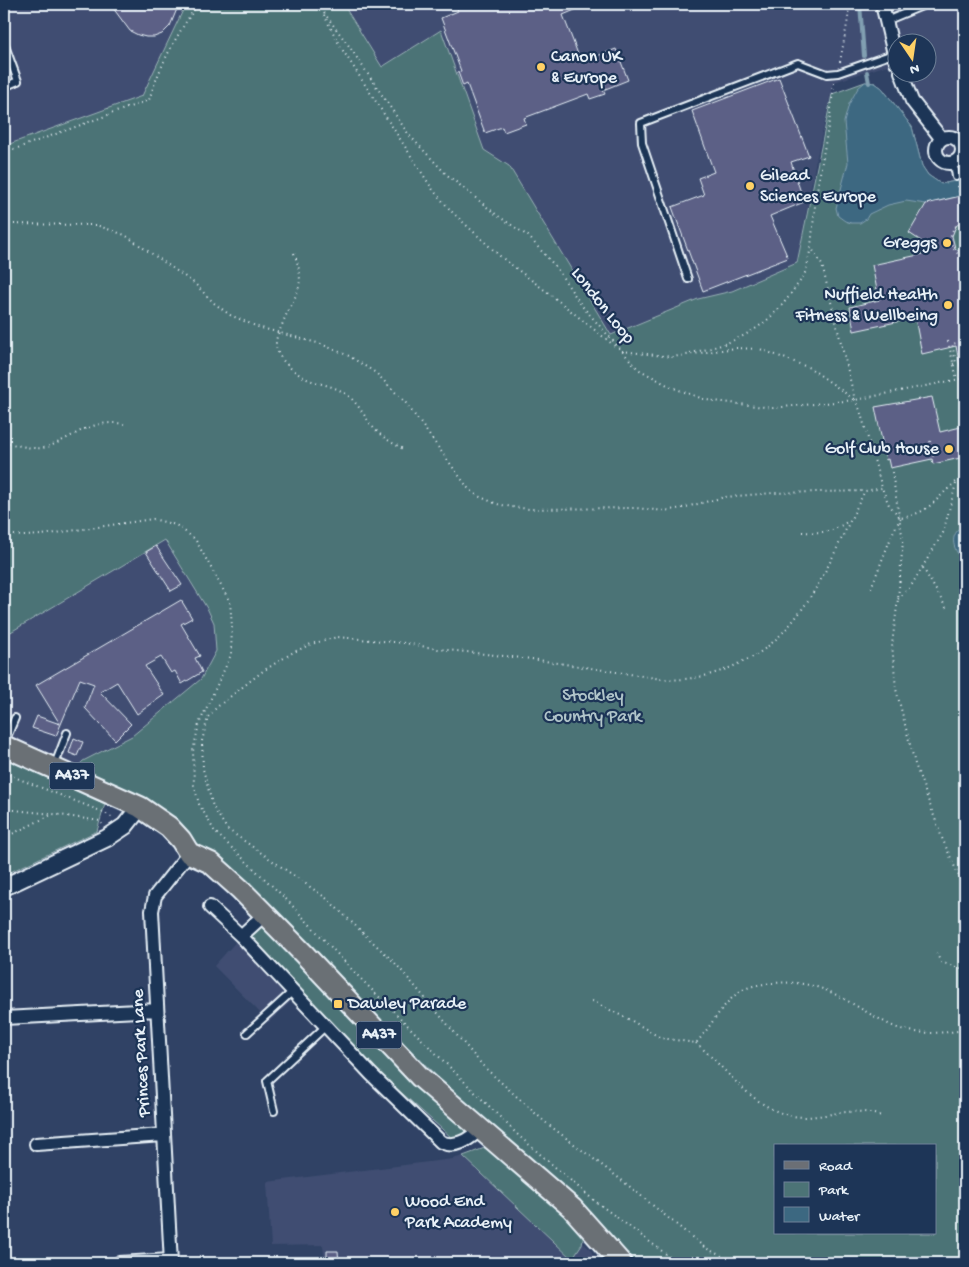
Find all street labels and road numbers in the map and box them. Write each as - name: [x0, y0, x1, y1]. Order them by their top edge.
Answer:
- street label: London Loop: [566, 264, 638, 349]
- road number: A437: [50, 762, 94, 789]
- street label: Princes Park Lane: [128, 988, 156, 1118]
- road number: A437: [356, 1022, 402, 1048]

